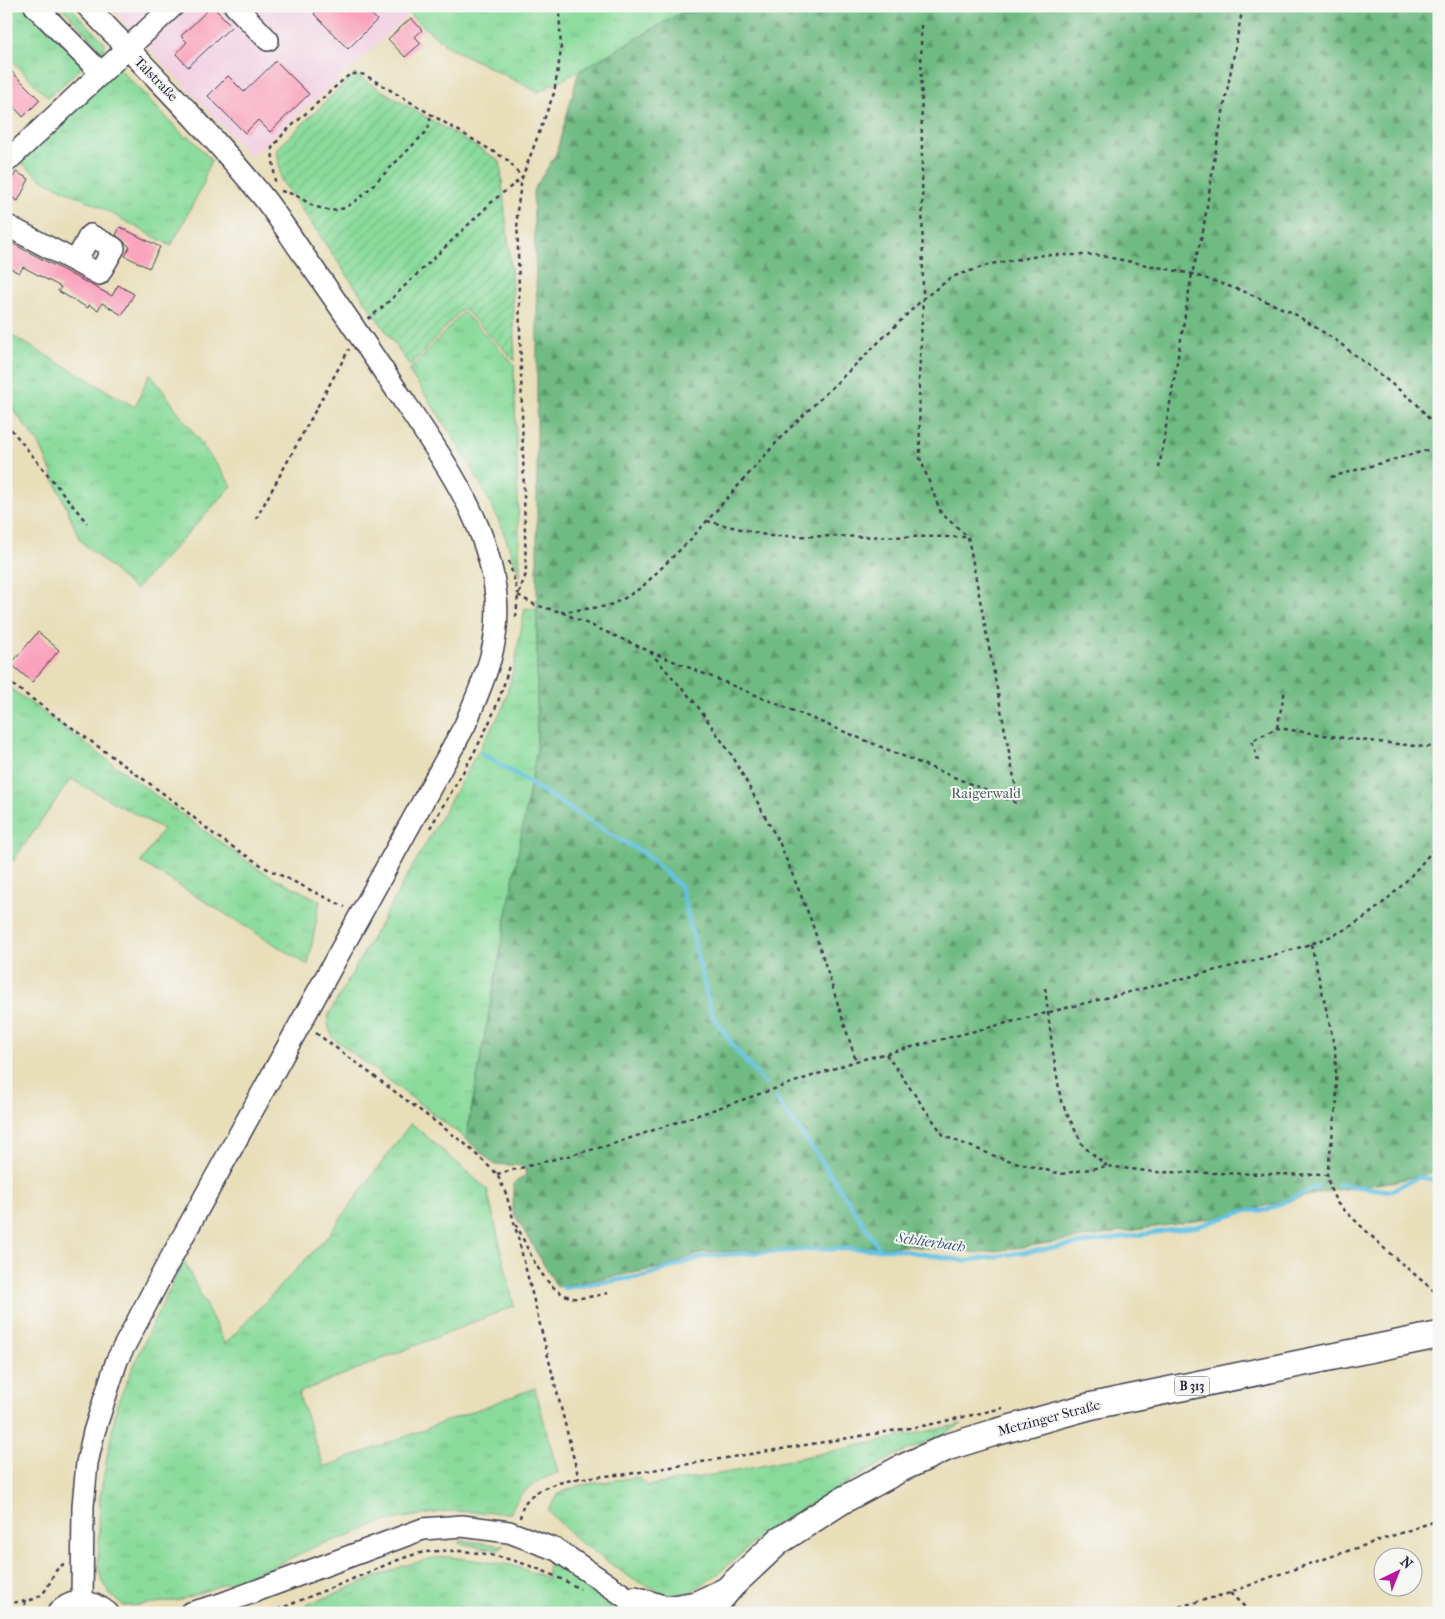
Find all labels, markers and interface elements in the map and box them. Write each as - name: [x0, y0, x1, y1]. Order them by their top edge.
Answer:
- street label: Talstraße: [131, 53, 182, 105]
- park label: Raigerwald: [951, 785, 1021, 802]
- water label: Schlierbach: [894, 1228, 967, 1256]
- road number: B 313: [1174, 1376, 1210, 1395]
- street label: Metzinger Straße: [996, 1396, 1102, 1440]
- north arrow: [1372, 1546, 1422, 1596]
- text: N: [1397, 1553, 1416, 1573]

